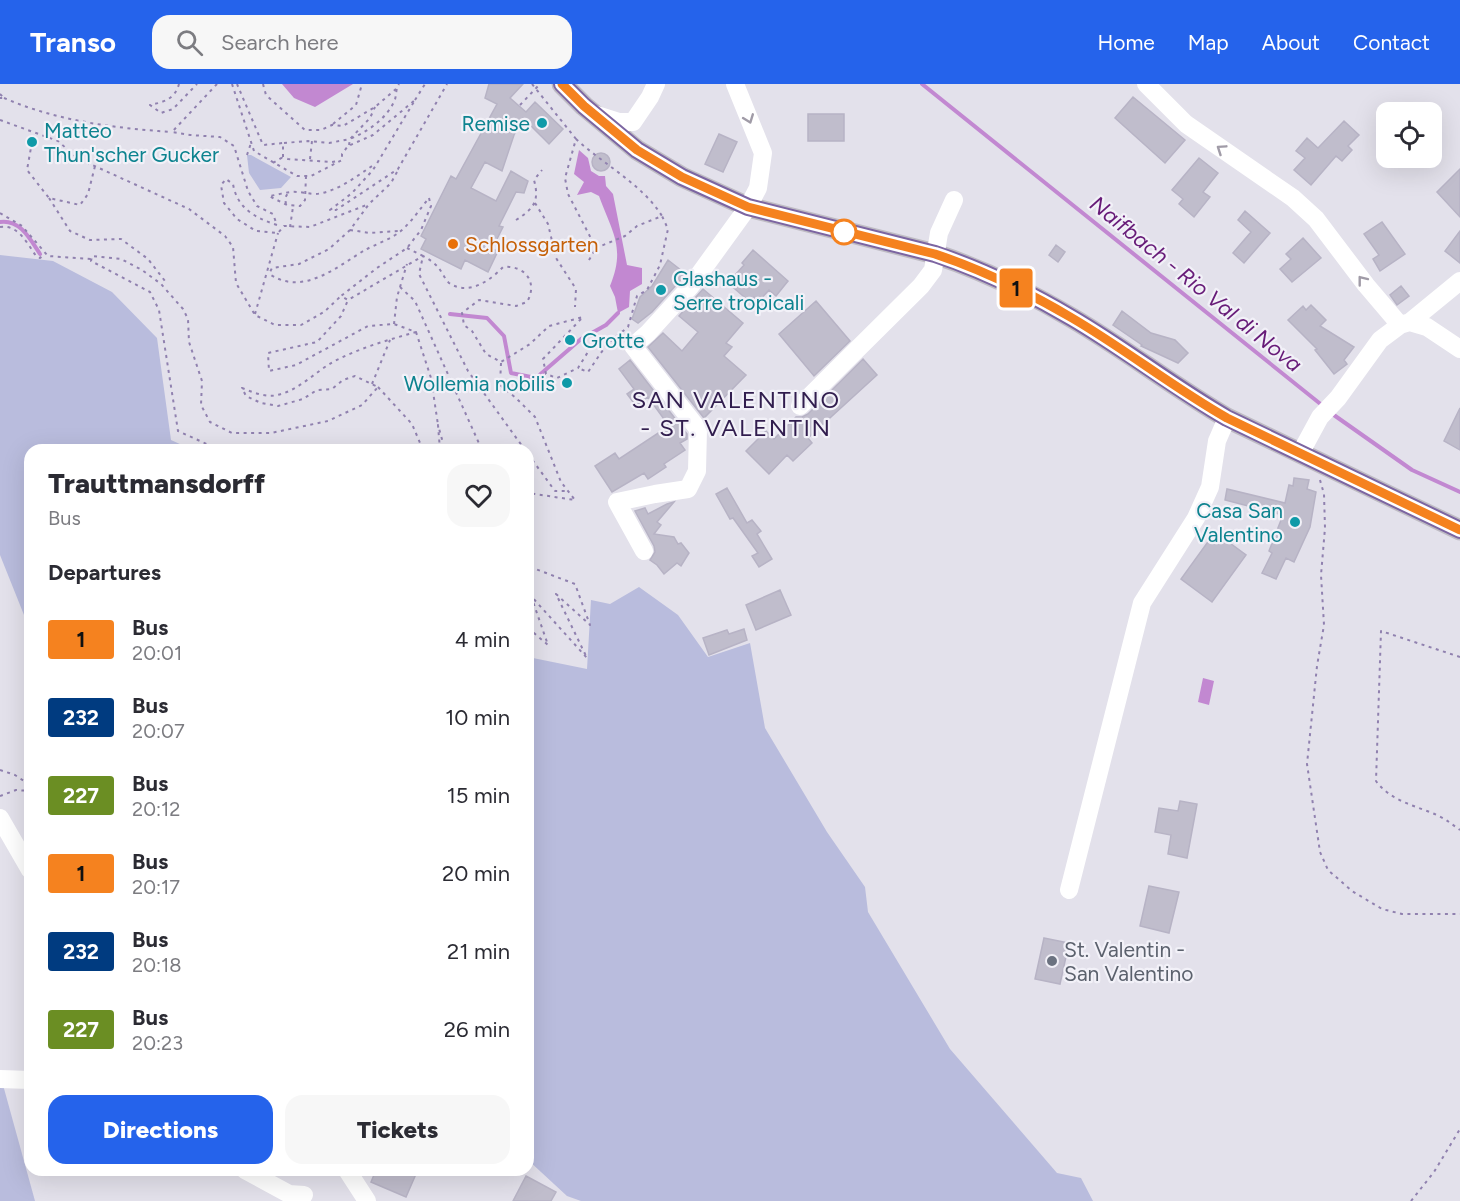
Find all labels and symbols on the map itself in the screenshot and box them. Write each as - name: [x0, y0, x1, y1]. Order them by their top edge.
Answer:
- place label: Remise: [461, 111, 530, 136]
- one-way arrow: [742, 113, 755, 123]
- marker: Remise: [535, 116, 549, 130]
- place label: Matteo Thun'scher Gucker: [44, 118, 219, 167]
- marker: Matteo Thun'scher Gucker: [25, 135, 39, 149]
- one-way arrow: [1217, 145, 1228, 156]
- water label: Naifbach - Rio Val di Nova: [1084, 190, 1308, 378]
- unlabelled marker: [831, 219, 857, 245]
- place label: Schlossgarten: [465, 232, 599, 257]
- marker: Schlossgarten: [446, 237, 460, 251]
- place label: Glashaus - Serre tropicali: [673, 266, 804, 315]
- line badge: 1: [996, 268, 1036, 308]
- one-way arrow: [1359, 276, 1370, 287]
- marker: Glashaus - Serre tropicali: [654, 283, 668, 297]
- place label: Grotte: [582, 328, 645, 353]
- marker: Grotte: [563, 333, 577, 347]
- place label: Wollemia nobilis: [404, 371, 555, 396]
- marker: Wollemia nobilis: [560, 376, 574, 390]
- district label: SAN VALENTINO - ST. VALENTIN: [631, 385, 841, 442]
- place label: Casa San Valentino: [1194, 498, 1283, 547]
- marker: Casa San Valentino: [1288, 515, 1302, 529]
- place label: St. Valentin - San Valentino: [1064, 937, 1193, 986]
- marker: St. Valentin - San Valentino: [1045, 954, 1059, 968]

